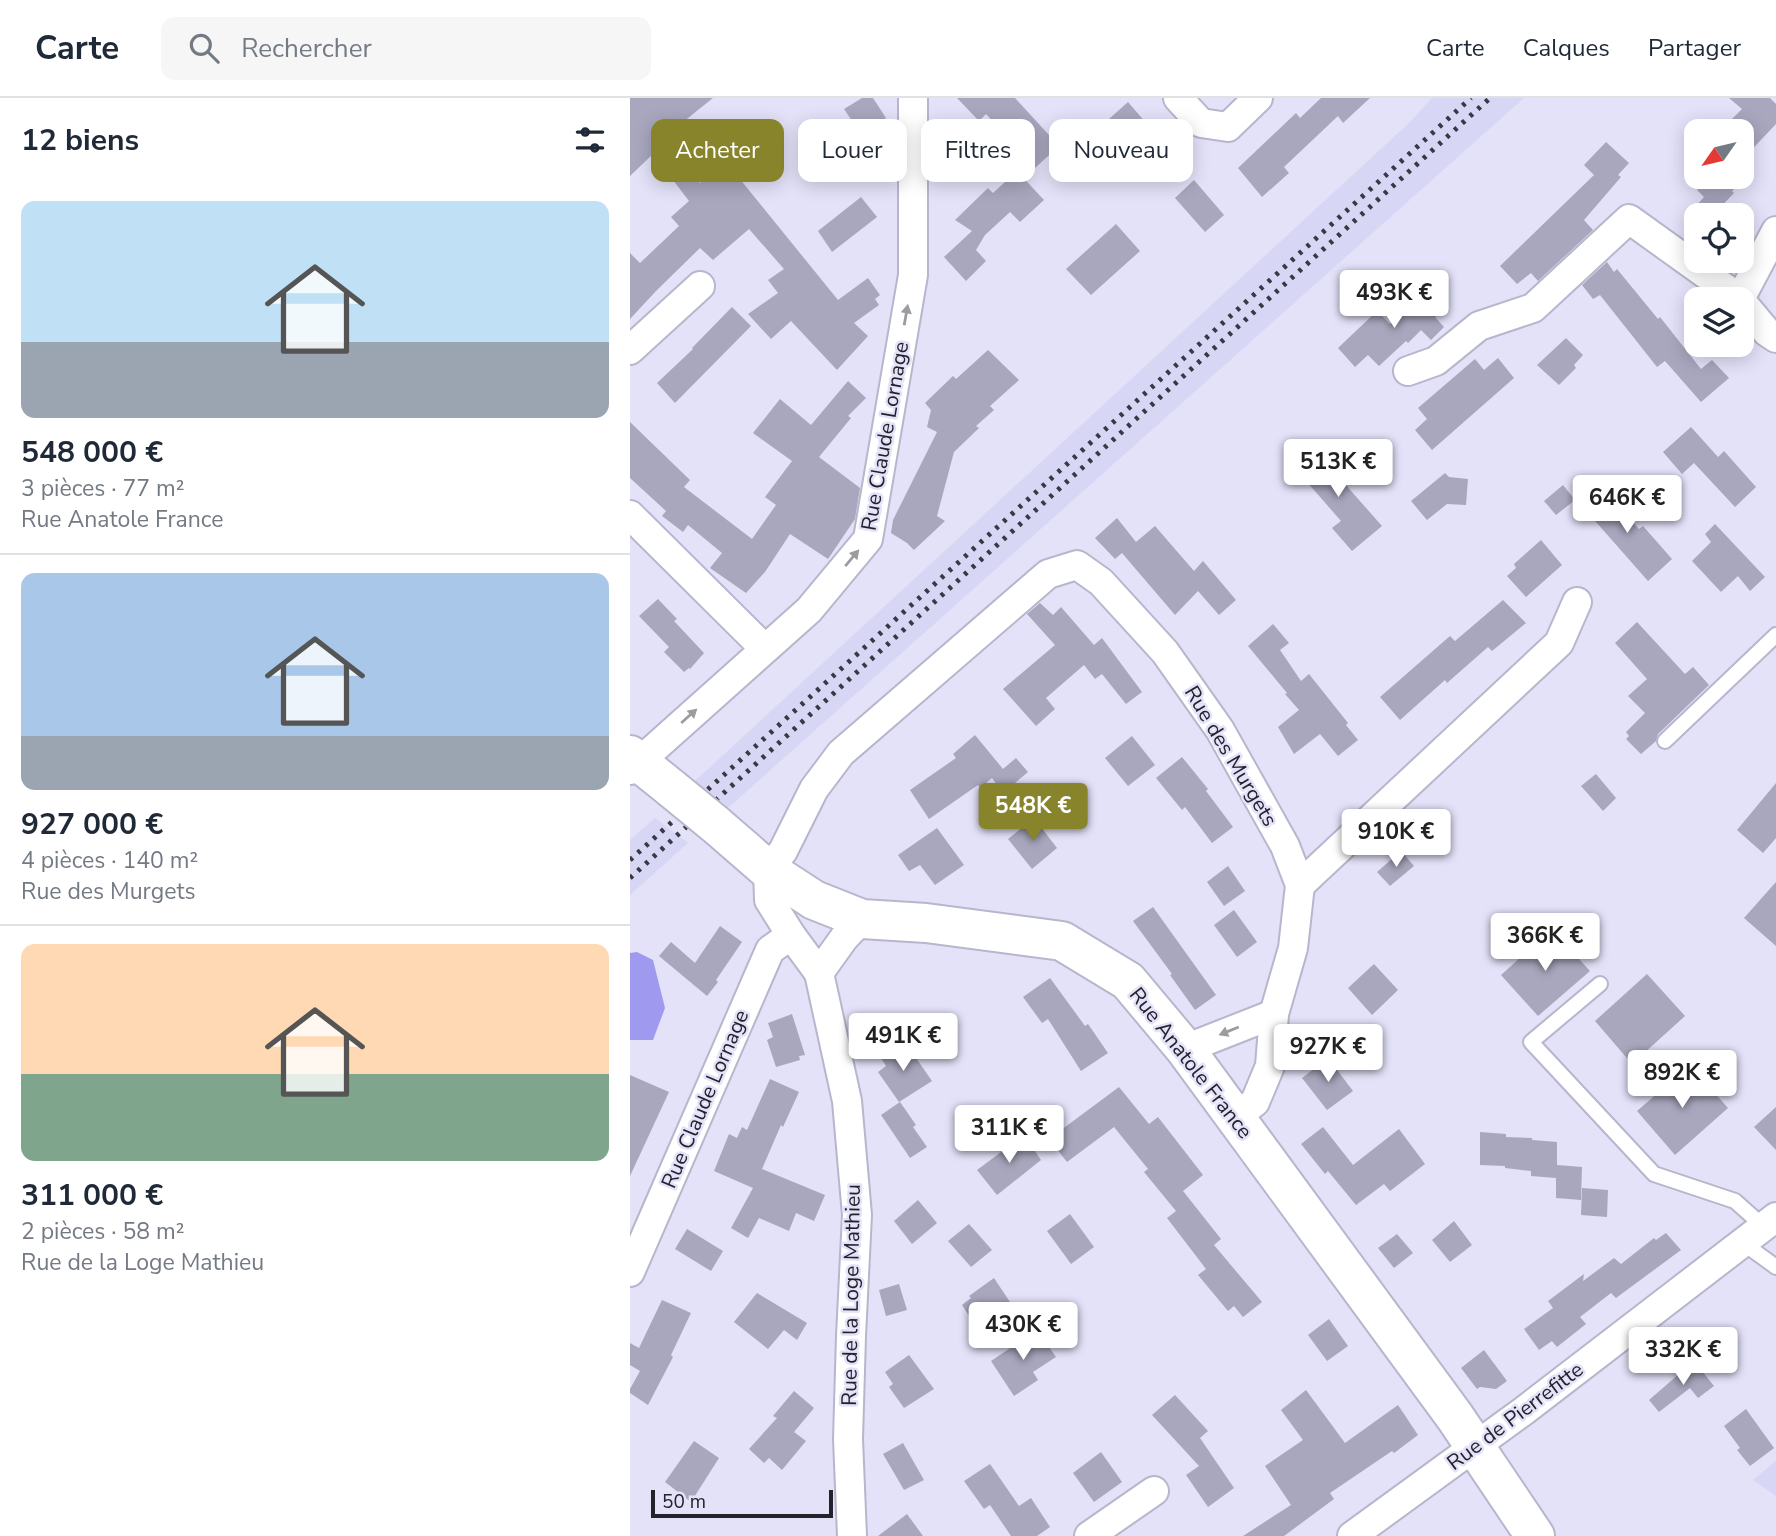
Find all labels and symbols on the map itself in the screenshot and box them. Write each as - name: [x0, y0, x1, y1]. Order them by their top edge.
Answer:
- north arrow: [1684, 119, 1754, 189]
- pin: 493K €: [1337, 271, 1451, 330]
- one-way arrow: [901, 304, 912, 326]
- street label: Rue Claude Lornage: [855, 339, 915, 533]
- pin: 513K €: [1281, 440, 1395, 499]
- pin: 646K €: [1570, 476, 1684, 535]
- one-way arrow: [844, 550, 859, 567]
- street label: Rue des Murgets: [1178, 680, 1284, 832]
- one-way arrow: [680, 709, 697, 724]
- pin: 548K €: [976, 784, 1090, 843]
- pin: 910K €: [1339, 810, 1453, 869]
- pin: 366K €: [1488, 914, 1602, 973]
- street label: Rue Anatole France: [1123, 982, 1259, 1144]
- street label: Rue Claude Lornage: [655, 1005, 755, 1193]
- pin: 491K €: [846, 1014, 960, 1073]
- pin: 927K €: [1271, 1024, 1385, 1084]
- one-way arrow: [1219, 1026, 1240, 1037]
- pin: 892K €: [1625, 1051, 1739, 1110]
- pin: 311K €: [952, 1105, 1066, 1165]
- street label: Rue de la Loge Mathieu: [835, 1184, 867, 1406]
- pin: 430K €: [966, 1302, 1080, 1362]
- pin: 332K €: [1626, 1328, 1740, 1387]
- street label: Rue de Pierrefitte: [1441, 1356, 1589, 1476]
- scale bar: [651, 1487, 833, 1519]

